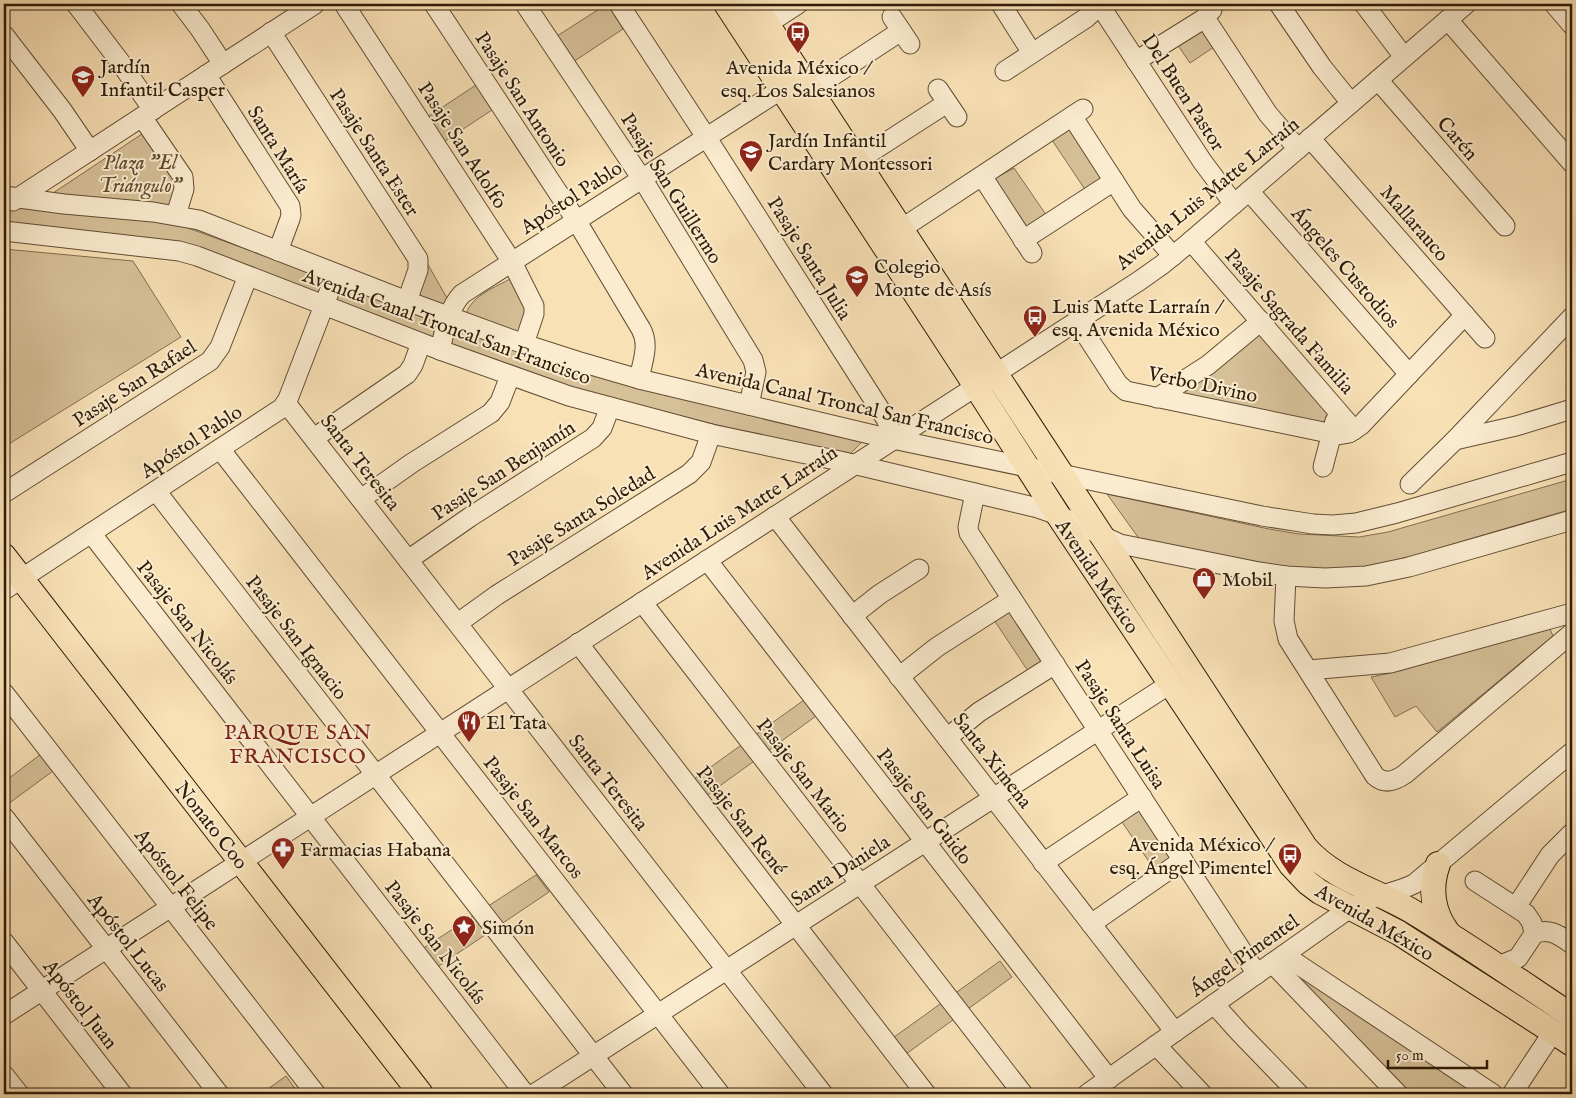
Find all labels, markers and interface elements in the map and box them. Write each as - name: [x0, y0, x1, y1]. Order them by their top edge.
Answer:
- bus stop icon: Avenida México / esq. Los Salesianos: [785, 20, 811, 54]
- street label: Pasaje San Antonio: [469, 27, 575, 172]
- street label: Del Buen Pastor: [1136, 29, 1230, 157]
- place label: Jardín Infantil Casper: [98, 55, 226, 103]
- place label: Avenida México / esq. Los Salesianos: [721, 56, 875, 104]
- school or university icon: Jardín Infantil Casper: [70, 64, 96, 98]
- street label: Pasaje San Adolfo: [411, 78, 512, 214]
- street label: Pasaje Santa Ester: [323, 84, 425, 222]
- street label: Santa María: [241, 102, 315, 198]
- street label: Pasaje San Guillermo: [614, 109, 727, 269]
- street label: Avenida Luis Matte Larraín: [1110, 112, 1305, 277]
- street label: Carén: [1431, 112, 1483, 166]
- place label: Jardín Infantil Cardary Montessori: [766, 129, 933, 177]
- school or university icon: Jardín Infantil Cardary Montessori: [738, 139, 764, 173]
- park label: Plaza "El Triángulo": [99, 151, 183, 200]
- street label: Apóstol Pablo: [515, 156, 628, 241]
- street label: Mallarauco: [1374, 181, 1454, 267]
- street label: Pasaje Santa Julia: [761, 192, 857, 325]
- street label: Ángeles Custodios: [1285, 201, 1405, 334]
- street label: Pasaje Sagrada Familia: [1219, 244, 1359, 400]
- place label: Colegio Monte de Asís: [874, 255, 991, 303]
- street label: Avenida Canal Troncal San Francisco: [298, 263, 594, 391]
- school or university icon: Colegio Monte de Asís: [844, 264, 870, 298]
- place label: Luis Matte Larraín / esq. Avenida México: [1052, 295, 1225, 343]
- bus stop icon: Luis Matte Larraín / esq. Avenida México: [1022, 304, 1048, 338]
- street label: Pasaje San Rafael: [68, 335, 202, 433]
- street label: Avenida Canal Troncal San Francisco: [692, 358, 996, 451]
- street label: Verbo Divino: [1145, 361, 1260, 409]
- street label: Apóstol Pablo: [135, 400, 248, 485]
- street label: Santa Teresita: [314, 410, 406, 516]
- street label: Pasaje San Benjamín: [427, 415, 580, 527]
- street label: Avenida Luis Matte Larraín: [636, 440, 843, 587]
- street label: Pasaje Santa Soledad: [504, 462, 660, 573]
- street label: Avenida México: [1049, 514, 1144, 639]
- street label: Pasaje San Nicolás: [131, 556, 243, 690]
- shop icon: Mobil: [1191, 566, 1217, 600]
- place label: Mobil: [1222, 568, 1273, 593]
- street label: Pasaje San Ignacio: [239, 571, 352, 705]
- street label: Pasaje Santa Luisa: [1069, 656, 1171, 794]
- street label: Santa Ximena: [947, 708, 1037, 814]
- restaurant icon: El Tata: [456, 709, 482, 743]
- place label: El Tata: [486, 711, 547, 736]
- street label: Pasaje San Mario: [750, 714, 856, 838]
- district label: PARQUE SAN FRANCISCO: [224, 720, 372, 771]
- street label: Santa Teresita: [562, 730, 654, 836]
- street label: Pasaje San Guido: [871, 744, 977, 870]
- street label: Pasaje San Marcos: [477, 751, 589, 884]
- street label: Pasaje San René: [690, 761, 791, 881]
- street label: Nonato Coo: [169, 777, 253, 875]
- street label: Apóstol Felipe: [128, 823, 223, 936]
- street label: Santa Daniela: [787, 830, 895, 913]
- place label: Avenida México / esq. Ángel Pimentel: [1110, 833, 1275, 881]
- pharmacy icon: Farmacias Habana: [270, 836, 296, 870]
- place label: Farmacias Habana: [300, 838, 451, 863]
- bus stop icon: Avenida México / esq. Ángel Pimentel: [1277, 842, 1303, 876]
- street label: Pasaje San Nicolás: [379, 876, 491, 1010]
- street label: Avenida México: [1310, 879, 1438, 967]
- street label: Apóstol Lucas: [81, 888, 174, 997]
- street label: Ángel Pimentel: [1185, 909, 1305, 1004]
- place icon: Simón: [451, 914, 477, 948]
- place label: Simón: [482, 916, 535, 941]
- street label: Apóstol Juan: [36, 954, 123, 1055]
- scale bar: [1388, 1038, 1487, 1070]
- text: 50 m: [1396, 1046, 1424, 1065]

